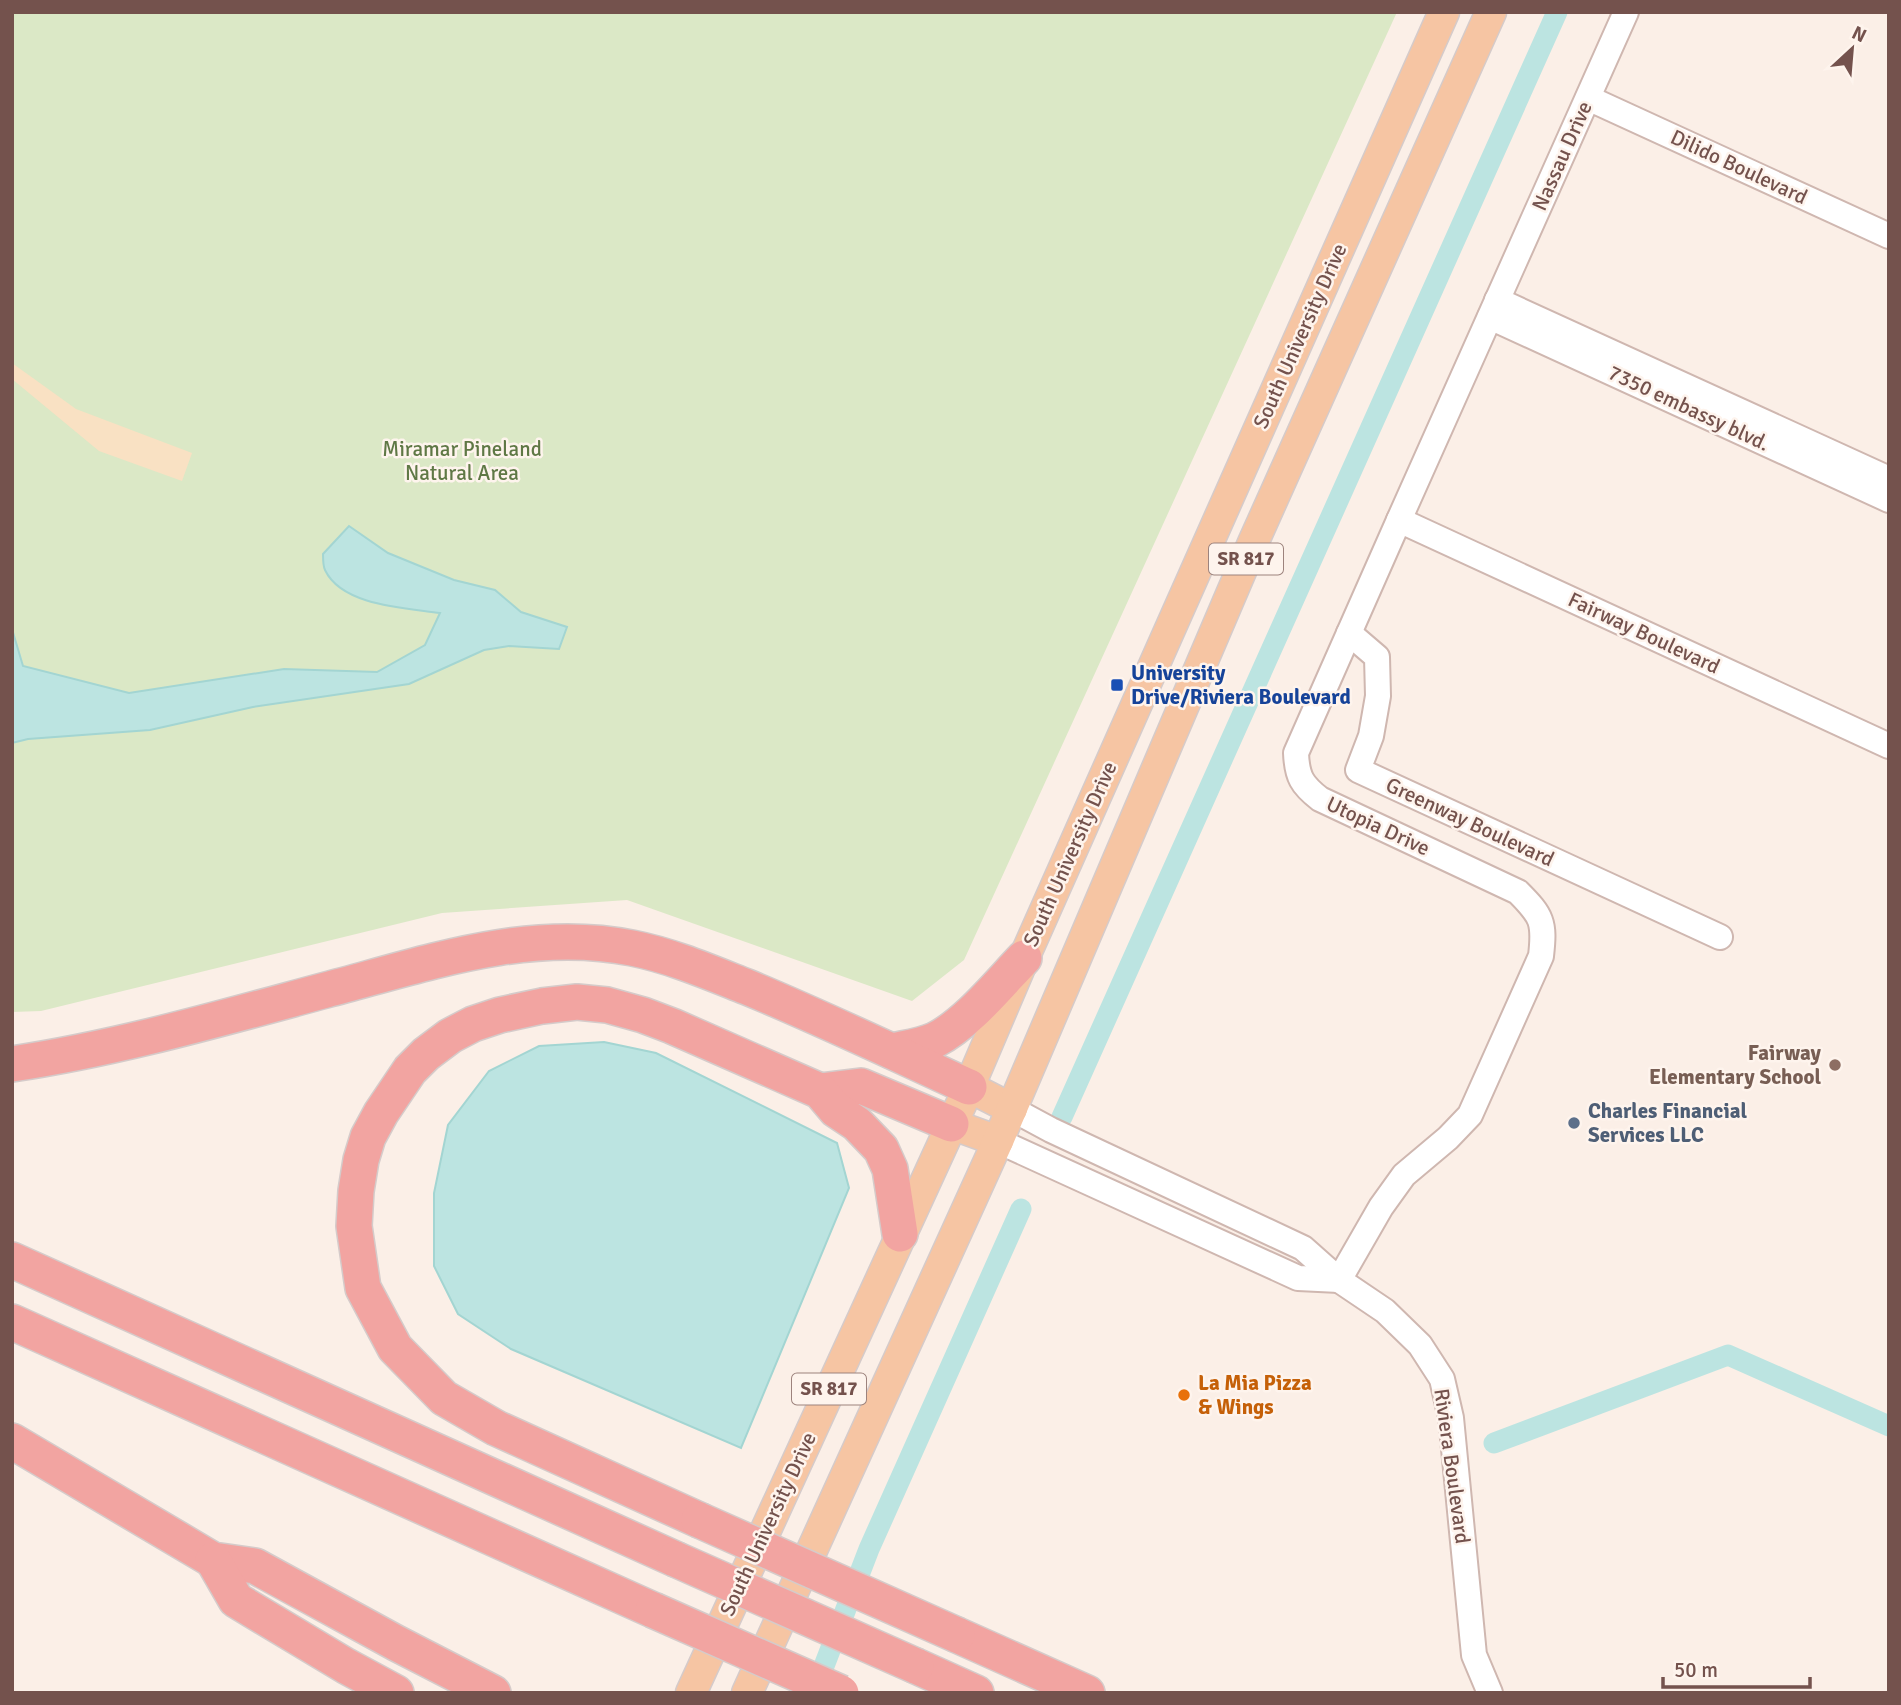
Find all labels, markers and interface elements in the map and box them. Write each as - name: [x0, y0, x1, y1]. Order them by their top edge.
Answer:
- north arrow: [1817, 14, 1887, 84]
- text: N: [1848, 21, 1870, 48]
- street label: Nassau Drive: [1526, 97, 1598, 215]
- street label: Dilido Boulevard: [1666, 124, 1812, 210]
- street label: South University Drive: [1248, 240, 1352, 432]
- street label: 7350 embassy blvd.: [1604, 359, 1774, 457]
- park label: Miramar Pineland Natural Area: [382, 436, 542, 486]
- road number: SR 817: [1209, 544, 1283, 574]
- street label: Fairway Boulevard: [1564, 586, 1724, 680]
- place label: University Drive/Riviera Boulevard: [1131, 660, 1351, 710]
- marker: University Drive/Riviera Boulevard: [1109, 677, 1125, 693]
- street label: South University Drive: [1018, 758, 1122, 950]
- street label: Greenway Boulevard: [1382, 772, 1558, 872]
- street label: Utopia Drive: [1322, 791, 1434, 861]
- place label: Fairway Elementary School: [1649, 1040, 1822, 1090]
- marker: Fairway Elementary School: [1827, 1057, 1843, 1073]
- place label: Charles Financial Services LLC: [1588, 1098, 1747, 1148]
- marker: Charles Financial Services LLC: [1566, 1115, 1582, 1131]
- place label: La Mia Pizza & Wings: [1198, 1370, 1312, 1420]
- road number: SR 817: [792, 1373, 866, 1404]
- marker: La Mia Pizza & Wings: [1176, 1387, 1192, 1403]
- street label: Riviera Boulevard: [1428, 1387, 1476, 1545]
- street label: South University Drive: [714, 1428, 822, 1620]
- scale bar: [1663, 1646, 1810, 1690]
- text: 50 m: [1674, 1657, 1718, 1683]

